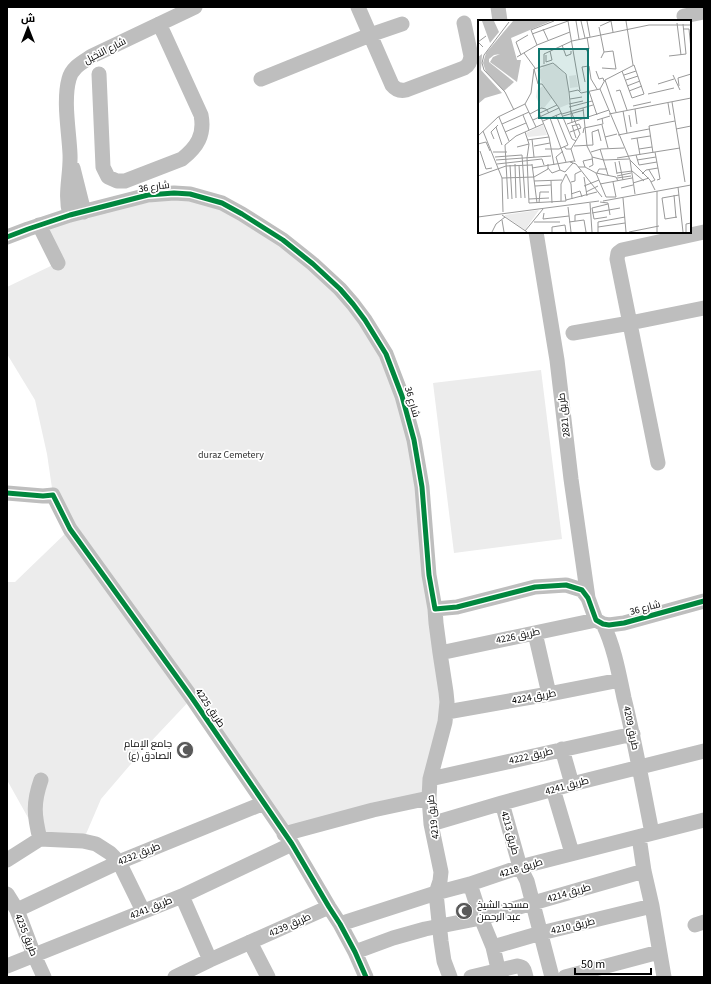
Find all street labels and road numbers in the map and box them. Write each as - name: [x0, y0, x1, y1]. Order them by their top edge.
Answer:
- street label: شارع النخيل: [81, 34, 129, 68]
- street label: شارع 36: [138, 178, 170, 196]
- street label: شارع 36: [401, 385, 423, 419]
- street label: طريق 2821: [554, 392, 574, 438]
- street label: شارع 36: [628, 597, 662, 619]
- street label: طريق 4226: [495, 625, 541, 647]
- street label: طريق 4225: [192, 686, 228, 730]
- street label: طريق 4224: [511, 686, 557, 708]
- street label: طريق 4209: [620, 705, 642, 751]
- street label: طريق 4222: [508, 744, 554, 768]
- street label: طريق 4241: [544, 773, 590, 799]
- street label: طريق 4219: [423, 794, 443, 840]
- street label: طريق 4213: [497, 810, 523, 856]
- street label: طريق 4232: [116, 839, 162, 869]
- street label: طريق 4218: [498, 855, 544, 881]
- street label: طريق 4214: [546, 880, 592, 906]
- street label: طريق 4241: [128, 893, 174, 923]
- street label: طريق 4239: [267, 910, 313, 940]
- street label: طريق 4235: [11, 912, 41, 958]
- street label: طريق 4210: [550, 914, 596, 938]

